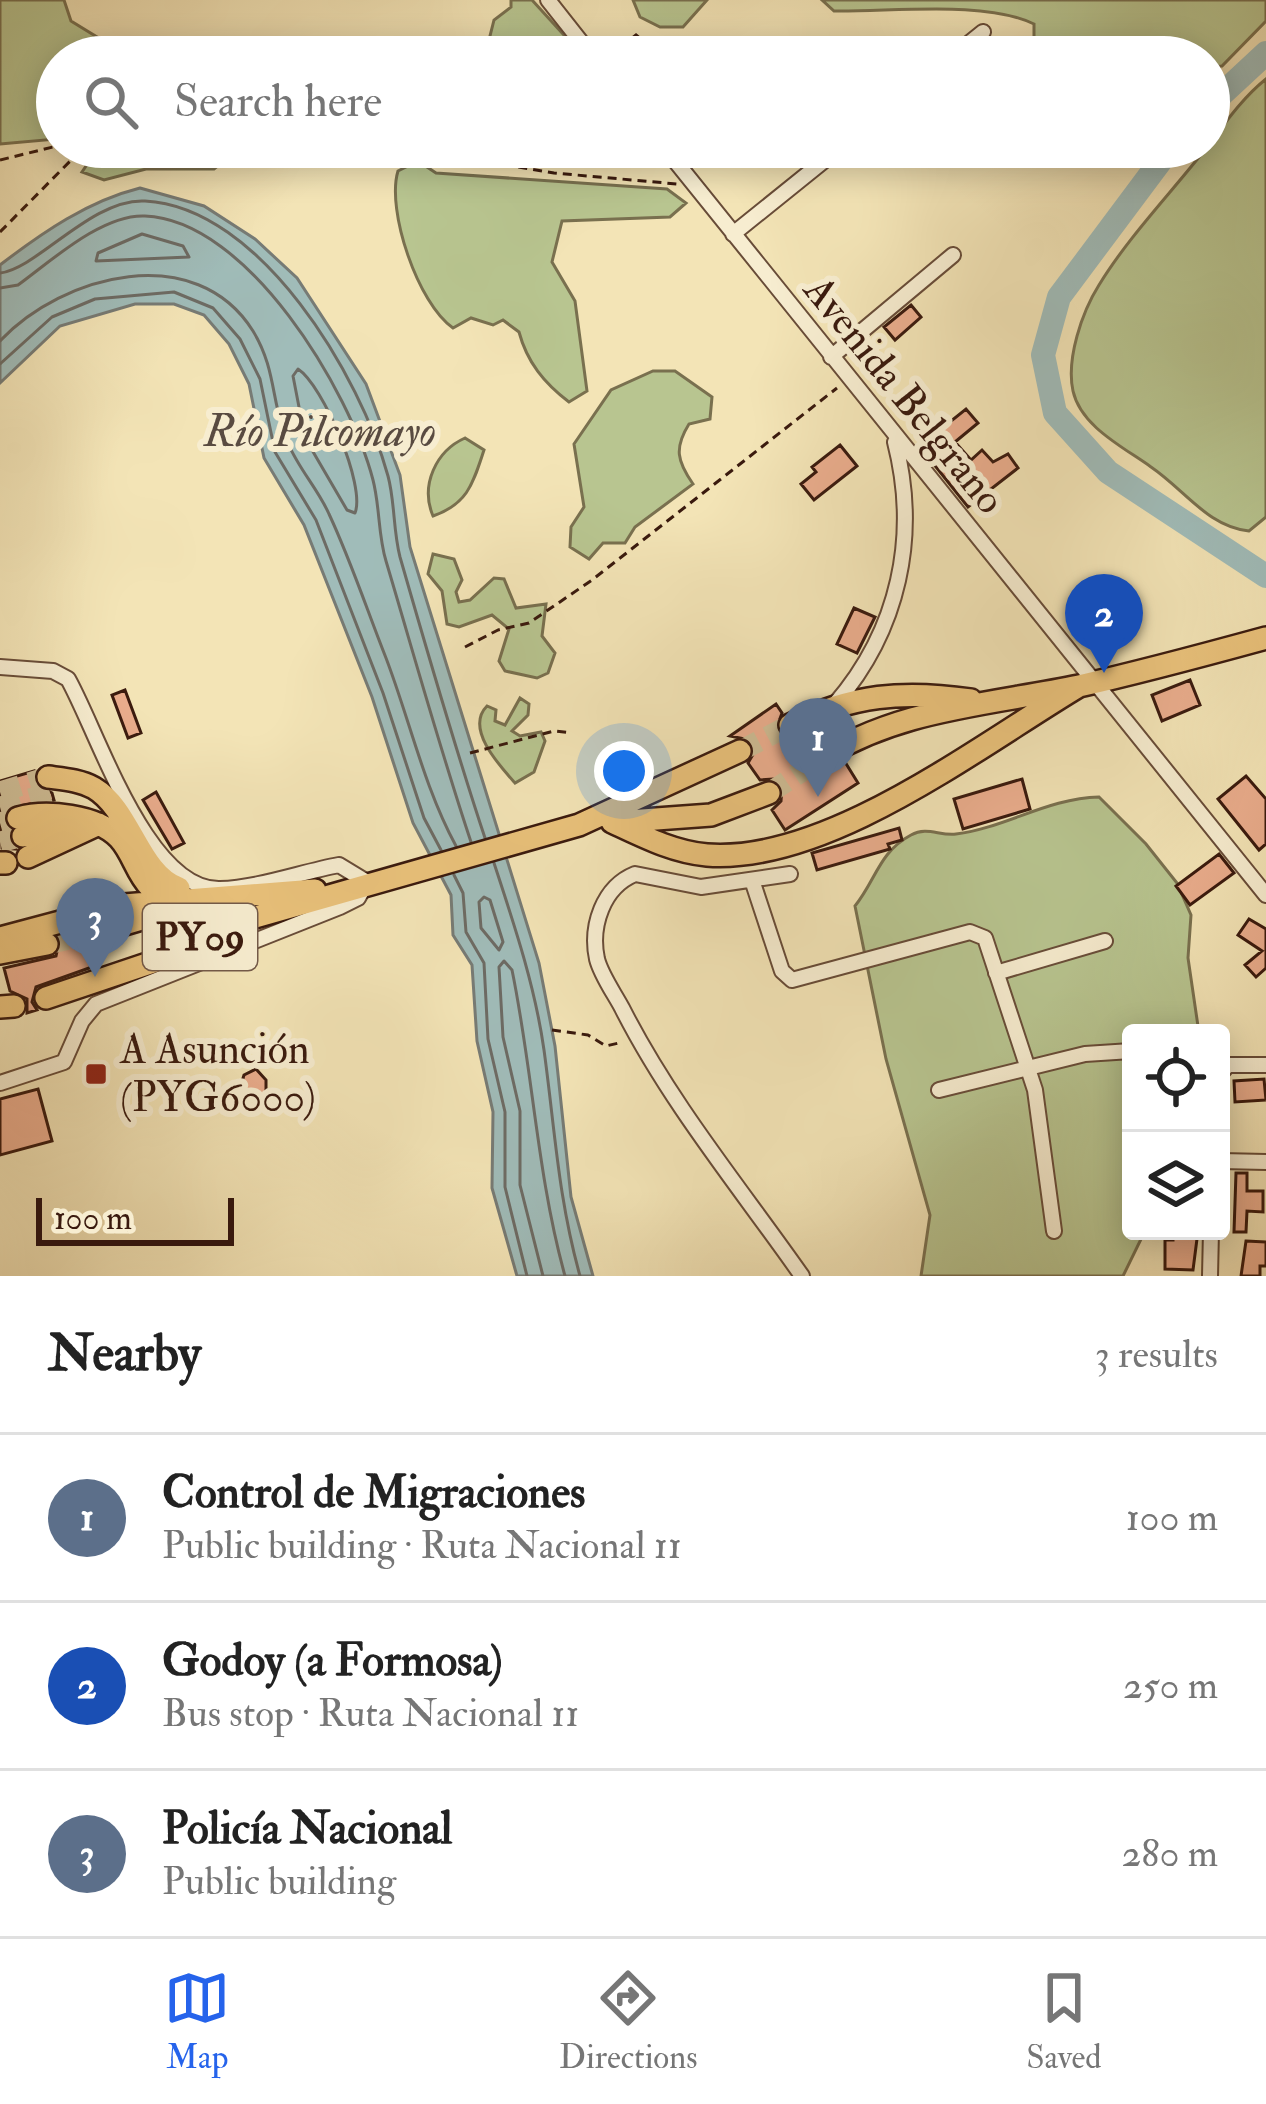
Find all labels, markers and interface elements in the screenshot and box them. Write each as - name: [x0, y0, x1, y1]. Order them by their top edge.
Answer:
- search box: [36, 36, 1230, 168]
- icon: search: [78, 69, 144, 135]
- text: Search here: [174, 74, 382, 130]
- street label: Avenida Belgrano: [791, 265, 1016, 525]
- water label: Río Pilcomayo: [203, 404, 436, 460]
- pin: 2: [1065, 574, 1143, 673]
- pin: 1: [779, 698, 857, 797]
- your location: [594, 741, 654, 801]
- pin: 3: [56, 878, 134, 977]
- road number: PY09: [143, 904, 257, 970]
- place label: A Asunción (PYG6000): [119, 1024, 316, 1124]
- map controls: [1122, 1024, 1230, 1240]
- button: locate: [1122, 1024, 1230, 1132]
- marker: A Asunción (PYG6000): [83, 1061, 109, 1087]
- button: layers: [1122, 1132, 1230, 1240]
- scale bar: [36, 1192, 234, 1245]
- text: 100 m: [54, 1198, 132, 1239]
- text: Nearby: [48, 1322, 201, 1386]
- text: 3 results: [1095, 1330, 1218, 1379]
- text: Control de Migraciones: [162, 1465, 586, 1521]
- text: 1: [80, 1493, 94, 1542]
- text: 100 m: [1126, 1493, 1218, 1542]
- text: Public building · Ruta Nacional 11: [162, 1521, 682, 1570]
- text: Godoy (a Formosa): [162, 1633, 503, 1689]
- text: 2: [77, 1661, 97, 1710]
- text: 250 m: [1123, 1661, 1218, 1710]
- text: Bus stop · Ruta Nacional 11: [162, 1689, 579, 1738]
- text: Policía Nacional: [162, 1801, 452, 1857]
- text: 3: [80, 1829, 94, 1878]
- text: 280 m: [1121, 1829, 1218, 1878]
- text: Public building: [162, 1857, 396, 1906]
- tab: Map: [164, 1965, 230, 2078]
- tab: Directions: [559, 1965, 698, 2078]
- tab: Saved: [1026, 1965, 1102, 2078]

